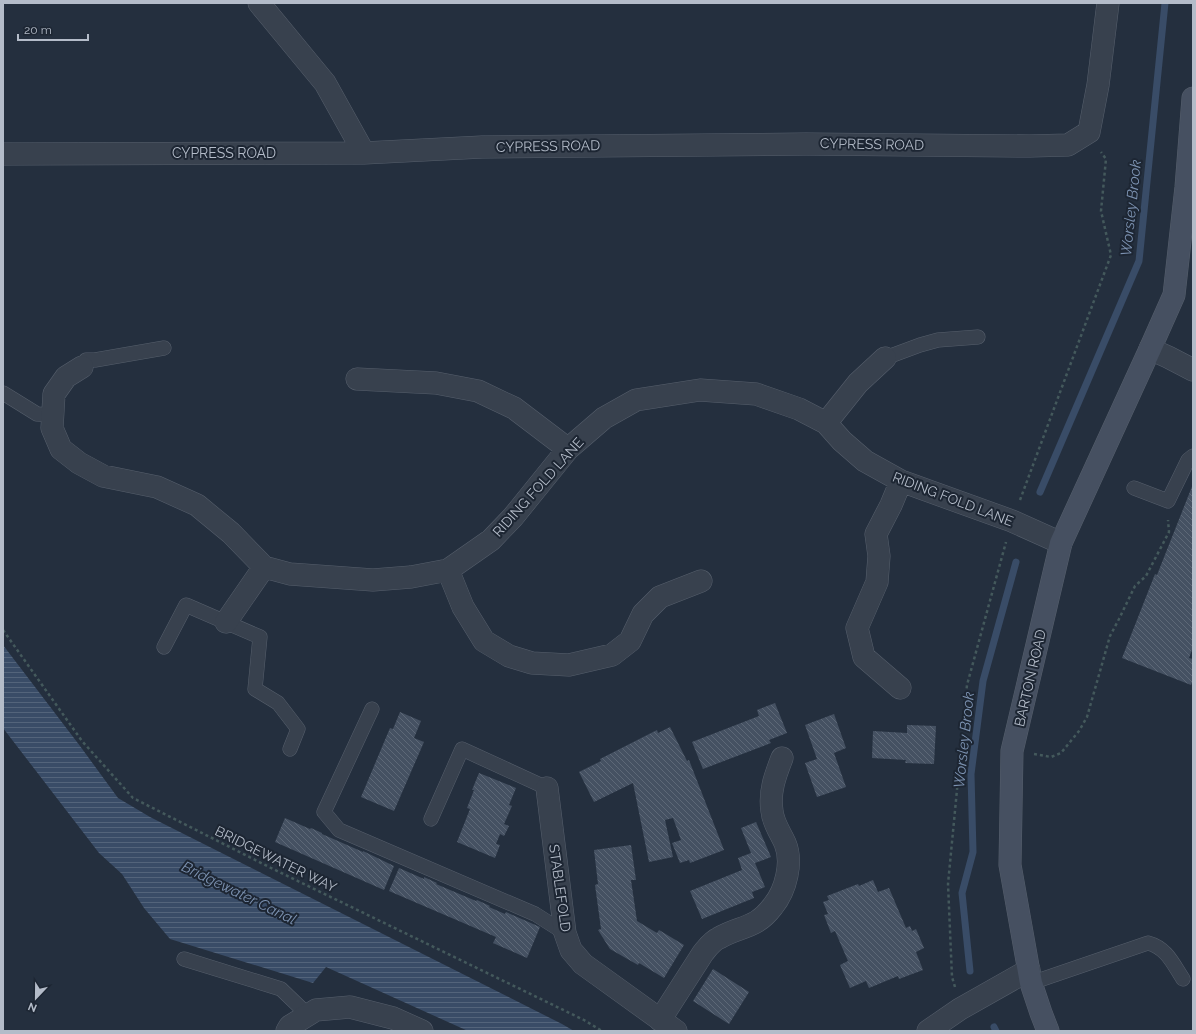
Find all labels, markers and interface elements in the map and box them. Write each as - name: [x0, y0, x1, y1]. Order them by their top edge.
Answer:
- scale bar: [18, 16, 88, 42]
- text: 20 m: [24, 23, 52, 37]
- street label: CYPRESS ROAD: [820, 135, 924, 153]
- street label: CYPRESS ROAD: [496, 137, 600, 155]
- street label: CYPRESS ROAD: [172, 145, 276, 161]
- water label: Worsley Brook: [1117, 159, 1145, 257]
- street label: RIDING FOLD LANE: [489, 434, 587, 540]
- street label: RIDING FOLD LANE: [890, 469, 1016, 529]
- street label: BARTON ROAD: [1011, 628, 1049, 728]
- water label: Worsley Brook: [950, 691, 978, 789]
- street label: BRIDGEWATER WAY: [213, 823, 339, 895]
- street label: STABLEFOLD: [546, 843, 574, 933]
- water label: Bridgewater Canal: [179, 857, 299, 929]
- north arrow: [16, 978, 56, 1018]
- text: N: [26, 999, 39, 1014]

